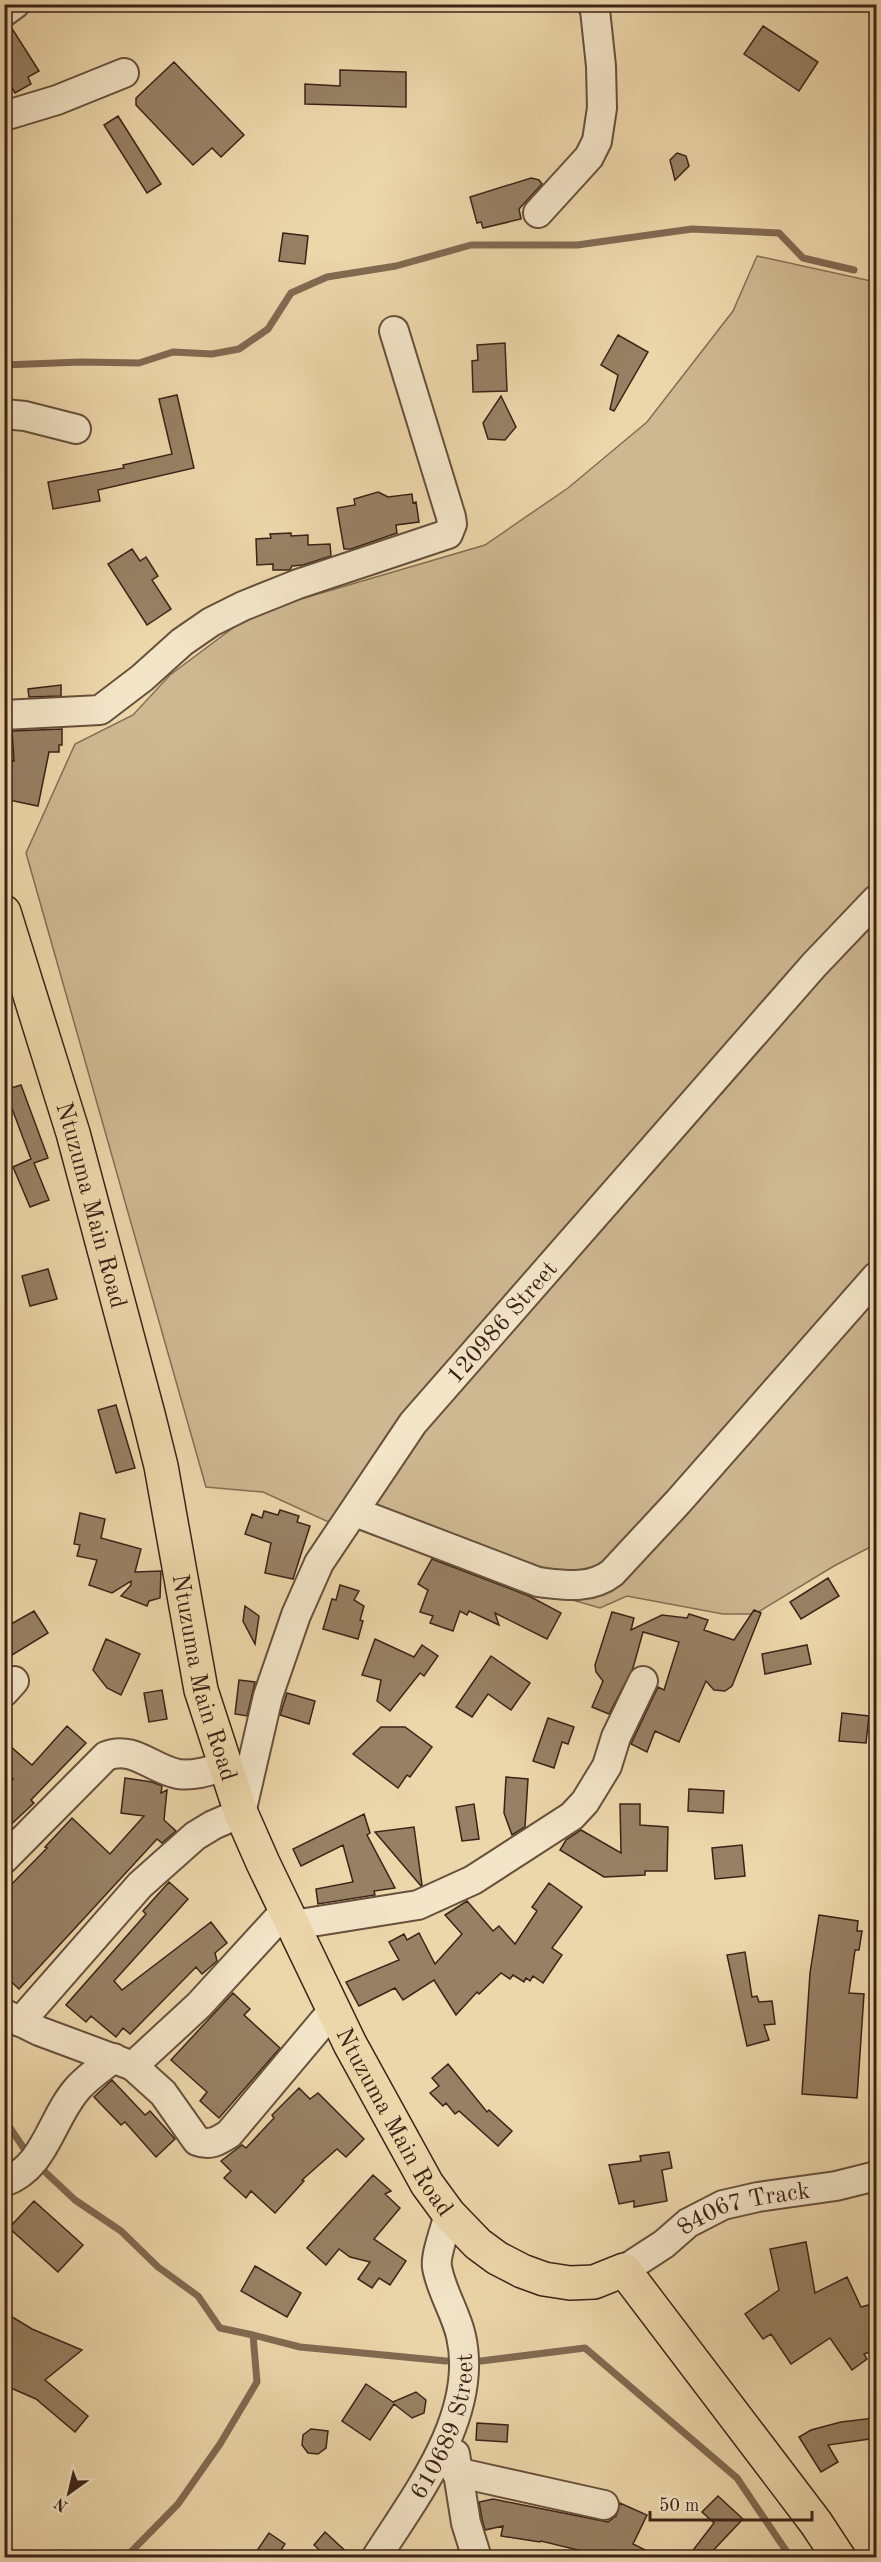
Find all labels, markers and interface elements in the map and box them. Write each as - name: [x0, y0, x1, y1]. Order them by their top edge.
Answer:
- street label: Ntuzuma Main Road: [50, 1100, 129, 1311]
- street label: 120986 Street: [443, 1257, 563, 1389]
- street label: Ntuzuma Main Road: [167, 1572, 240, 1784]
- street label: Ntuzuma Main Road: [330, 2025, 456, 2221]
- street label: 84067 Track: [673, 2180, 812, 2241]
- street label: 610689 Street: [407, 2352, 478, 2504]
- north arrow: [39, 2463, 99, 2523]
- scale bar: [650, 2484, 812, 2522]
- text: N: [52, 2493, 71, 2514]
- text: 50 m: [659, 2497, 699, 2515]

